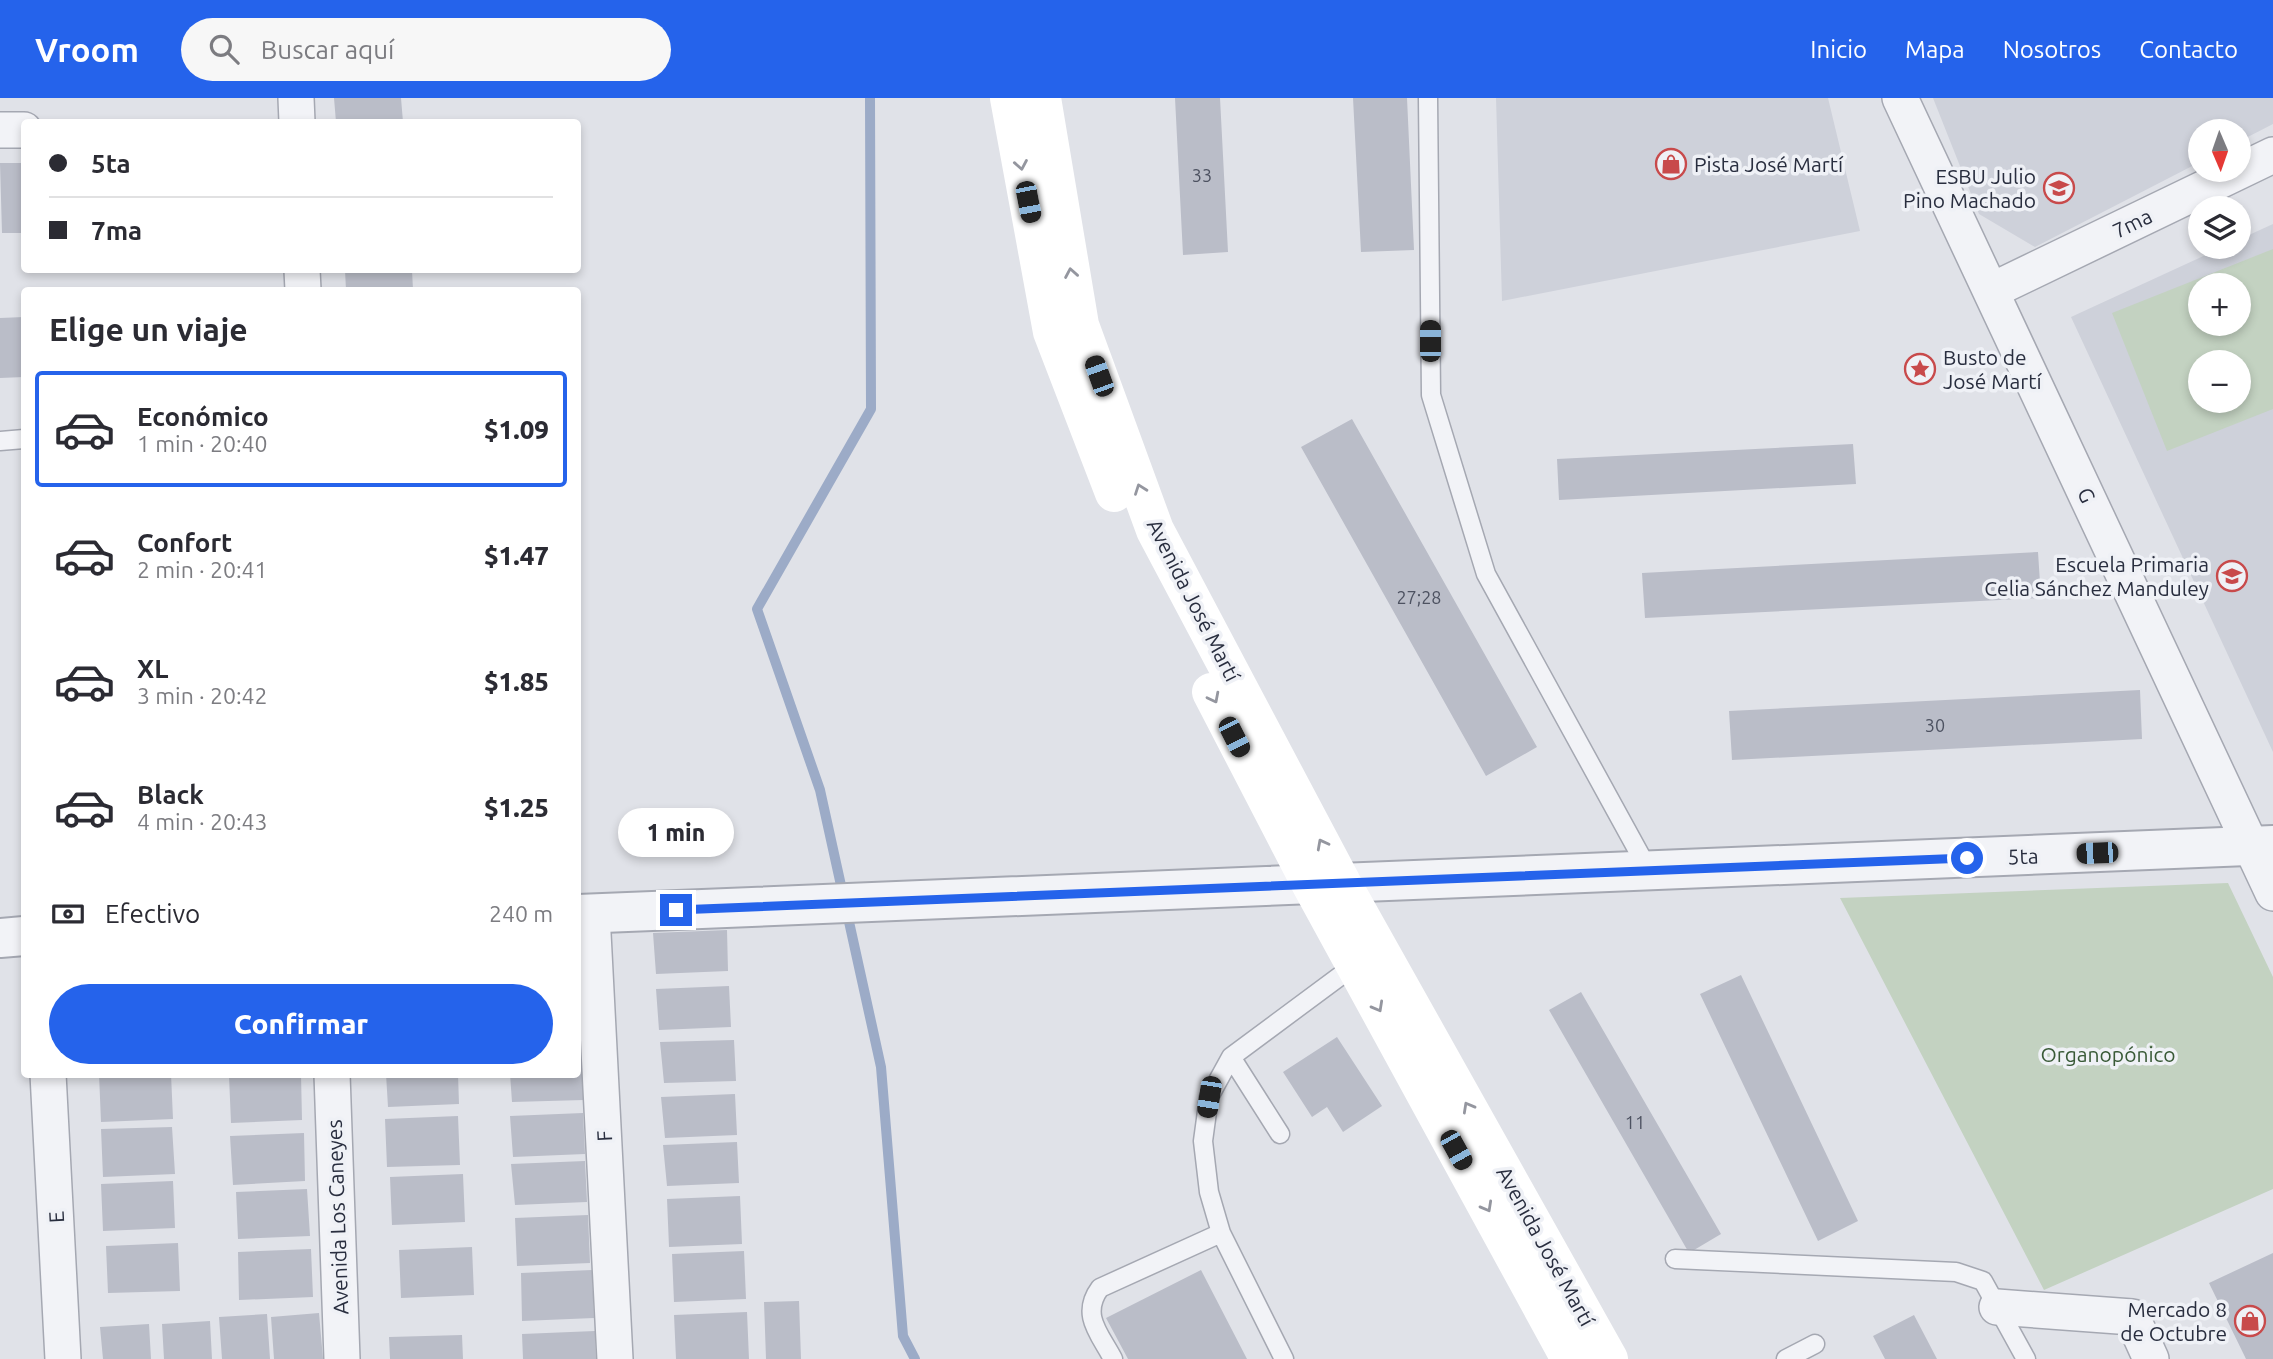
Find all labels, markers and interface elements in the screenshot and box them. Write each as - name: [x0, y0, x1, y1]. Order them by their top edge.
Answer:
- search box: [181, 18, 671, 81]
- icon: search: [205, 30, 243, 68]
- text: Vroom: [35, 31, 139, 68]
- text: Buscar aquí: [261, 35, 394, 64]
- text: Inicio: [1810, 36, 1867, 63]
- text: Mapa: [1905, 36, 1965, 63]
- text: Nosotros: [2003, 36, 2101, 63]
- text: Contacto: [2139, 36, 2238, 63]
- north arrow: [2188, 119, 2250, 182]
- map controls: [2188, 119, 2251, 413]
- shop icon: Pista José Martí: [1654, 147, 1688, 181]
- text: 5ta: [91, 149, 131, 178]
- place label: Pista José Martí: [1694, 152, 1844, 176]
- one-way arrow: [1013, 159, 1028, 171]
- place label: ESBU Julio Pino Machado: [1903, 164, 2036, 212]
- house number: 33: [1192, 165, 1212, 185]
- school or university icon: ESBU Julio Pino Machado: [2042, 171, 2076, 205]
- car: [1014, 179, 1043, 225]
- button: layers: [2188, 196, 2251, 259]
- street label: 7ma: [2108, 203, 2156, 243]
- text: 7ma: [91, 216, 142, 245]
- one-way arrow: [1064, 267, 1079, 279]
- button: +: [2188, 273, 2251, 336]
- text: Elige un viaje: [49, 311, 248, 347]
- car: [1420, 320, 1441, 362]
- place label: Busto de José Martí: [1943, 345, 2042, 393]
- button: −: [2188, 350, 2251, 413]
- place icon: Busto de José Martí: [1903, 352, 1937, 386]
- car: [1082, 353, 1117, 399]
- icon: car: [53, 398, 116, 461]
- text: Económico: [137, 402, 269, 431]
- text: $1.09: [484, 415, 549, 444]
- text: 1 min · 20:40: [137, 431, 268, 456]
- one-way arrow: [1134, 483, 1148, 495]
- street label: G: [2073, 484, 2101, 506]
- street label: Avenida José Martí: [1143, 515, 1246, 686]
- icon: car: [53, 524, 116, 587]
- text: Confort: [137, 528, 232, 557]
- text: $1.47: [484, 541, 549, 570]
- place label: Escuela Primaria Celia Sánchez Manduley: [1984, 552, 2209, 600]
- text: 2 min · 20:41: [137, 557, 268, 582]
- school or university icon: Escuela Primaria Celia Sánchez Manduley: [2215, 559, 2249, 593]
- house number: 27;28: [1396, 587, 1442, 607]
- icon: car: [53, 650, 116, 713]
- text: XL: [137, 654, 168, 683]
- text: $1.85: [484, 667, 549, 696]
- text: 3 min · 20:42: [137, 683, 268, 708]
- one-way arrow: [1206, 691, 1219, 703]
- car: [1216, 714, 1253, 760]
- house number: 30: [1925, 715, 1945, 735]
- icon: car: [53, 776, 116, 839]
- text: Black: [137, 780, 204, 809]
- text: $1.25: [484, 793, 549, 822]
- callout: 1 min: [618, 808, 734, 858]
- text: 4 min · 20:43: [137, 809, 268, 834]
- text: 1 min: [647, 820, 705, 845]
- one-way arrow: [1316, 839, 1330, 851]
- route start: [1951, 842, 1983, 874]
- car: [2076, 842, 2119, 864]
- street label: 5ta: [2007, 843, 2039, 869]
- route end: [660, 894, 692, 926]
- icon: cash: [49, 895, 87, 933]
- text: Efectivo: [105, 899, 200, 928]
- text: 240 m: [489, 901, 553, 926]
- button: Confirmar: [49, 984, 553, 1064]
- one-way arrow: [1370, 1000, 1383, 1012]
- park label: Organopónico: [2040, 1042, 2176, 1066]
- car: [1196, 1075, 1223, 1119]
- one-way arrow: [1463, 1102, 1476, 1114]
- house number: 11: [1625, 1112, 1645, 1132]
- street label: Avenida Los Caneyes: [322, 1119, 352, 1315]
- car: [1437, 1127, 1476, 1173]
- street label: F: [592, 1130, 616, 1142]
- street label: Avenida José Martí: [1492, 1162, 1600, 1331]
- one-way arrow: [1479, 1200, 1492, 1212]
- street label: E: [44, 1210, 68, 1224]
- place label: Mercado 8 de Octubre: [2120, 1297, 2227, 1345]
- shop icon: Mercado 8 de Octubre: [2233, 1304, 2267, 1338]

